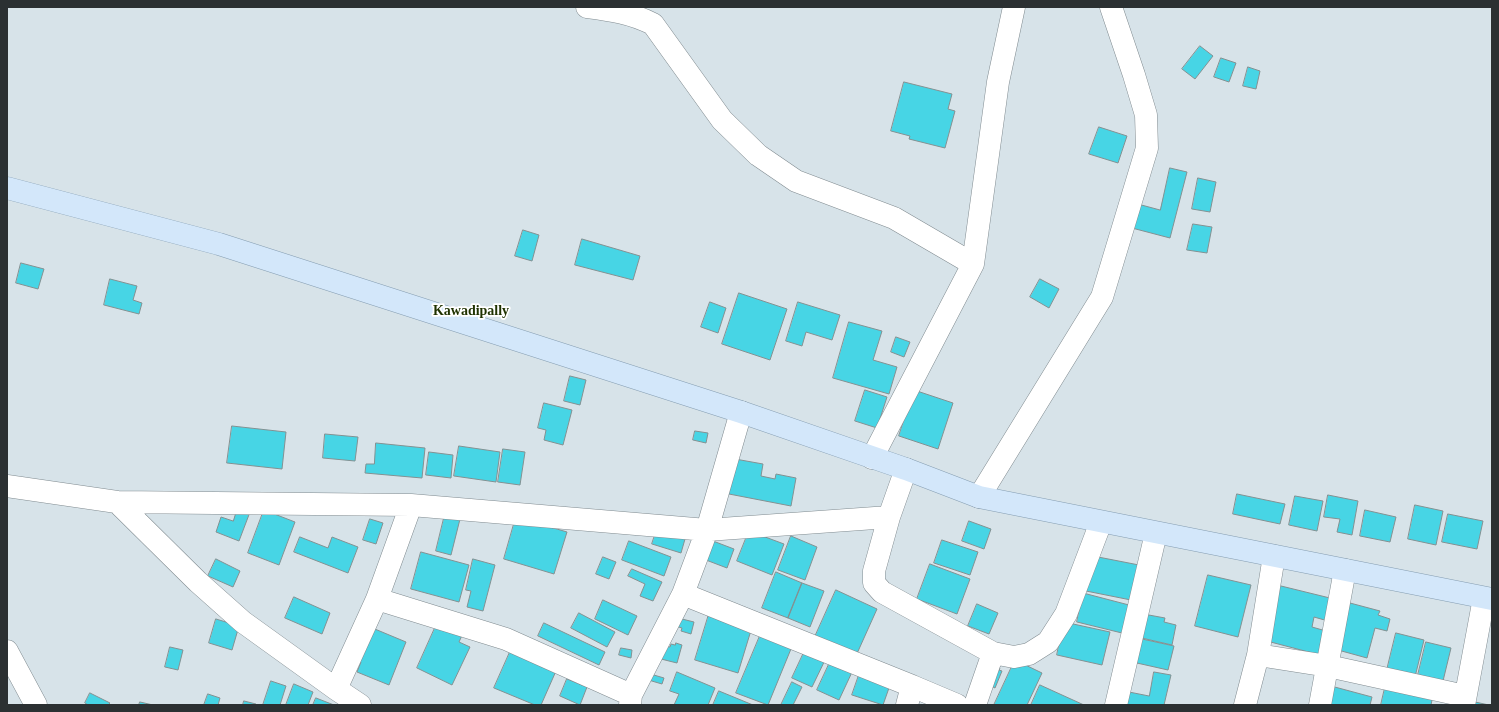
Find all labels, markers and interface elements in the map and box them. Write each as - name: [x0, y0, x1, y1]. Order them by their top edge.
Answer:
- district label: Kawadipally: [433, 303, 509, 319]

